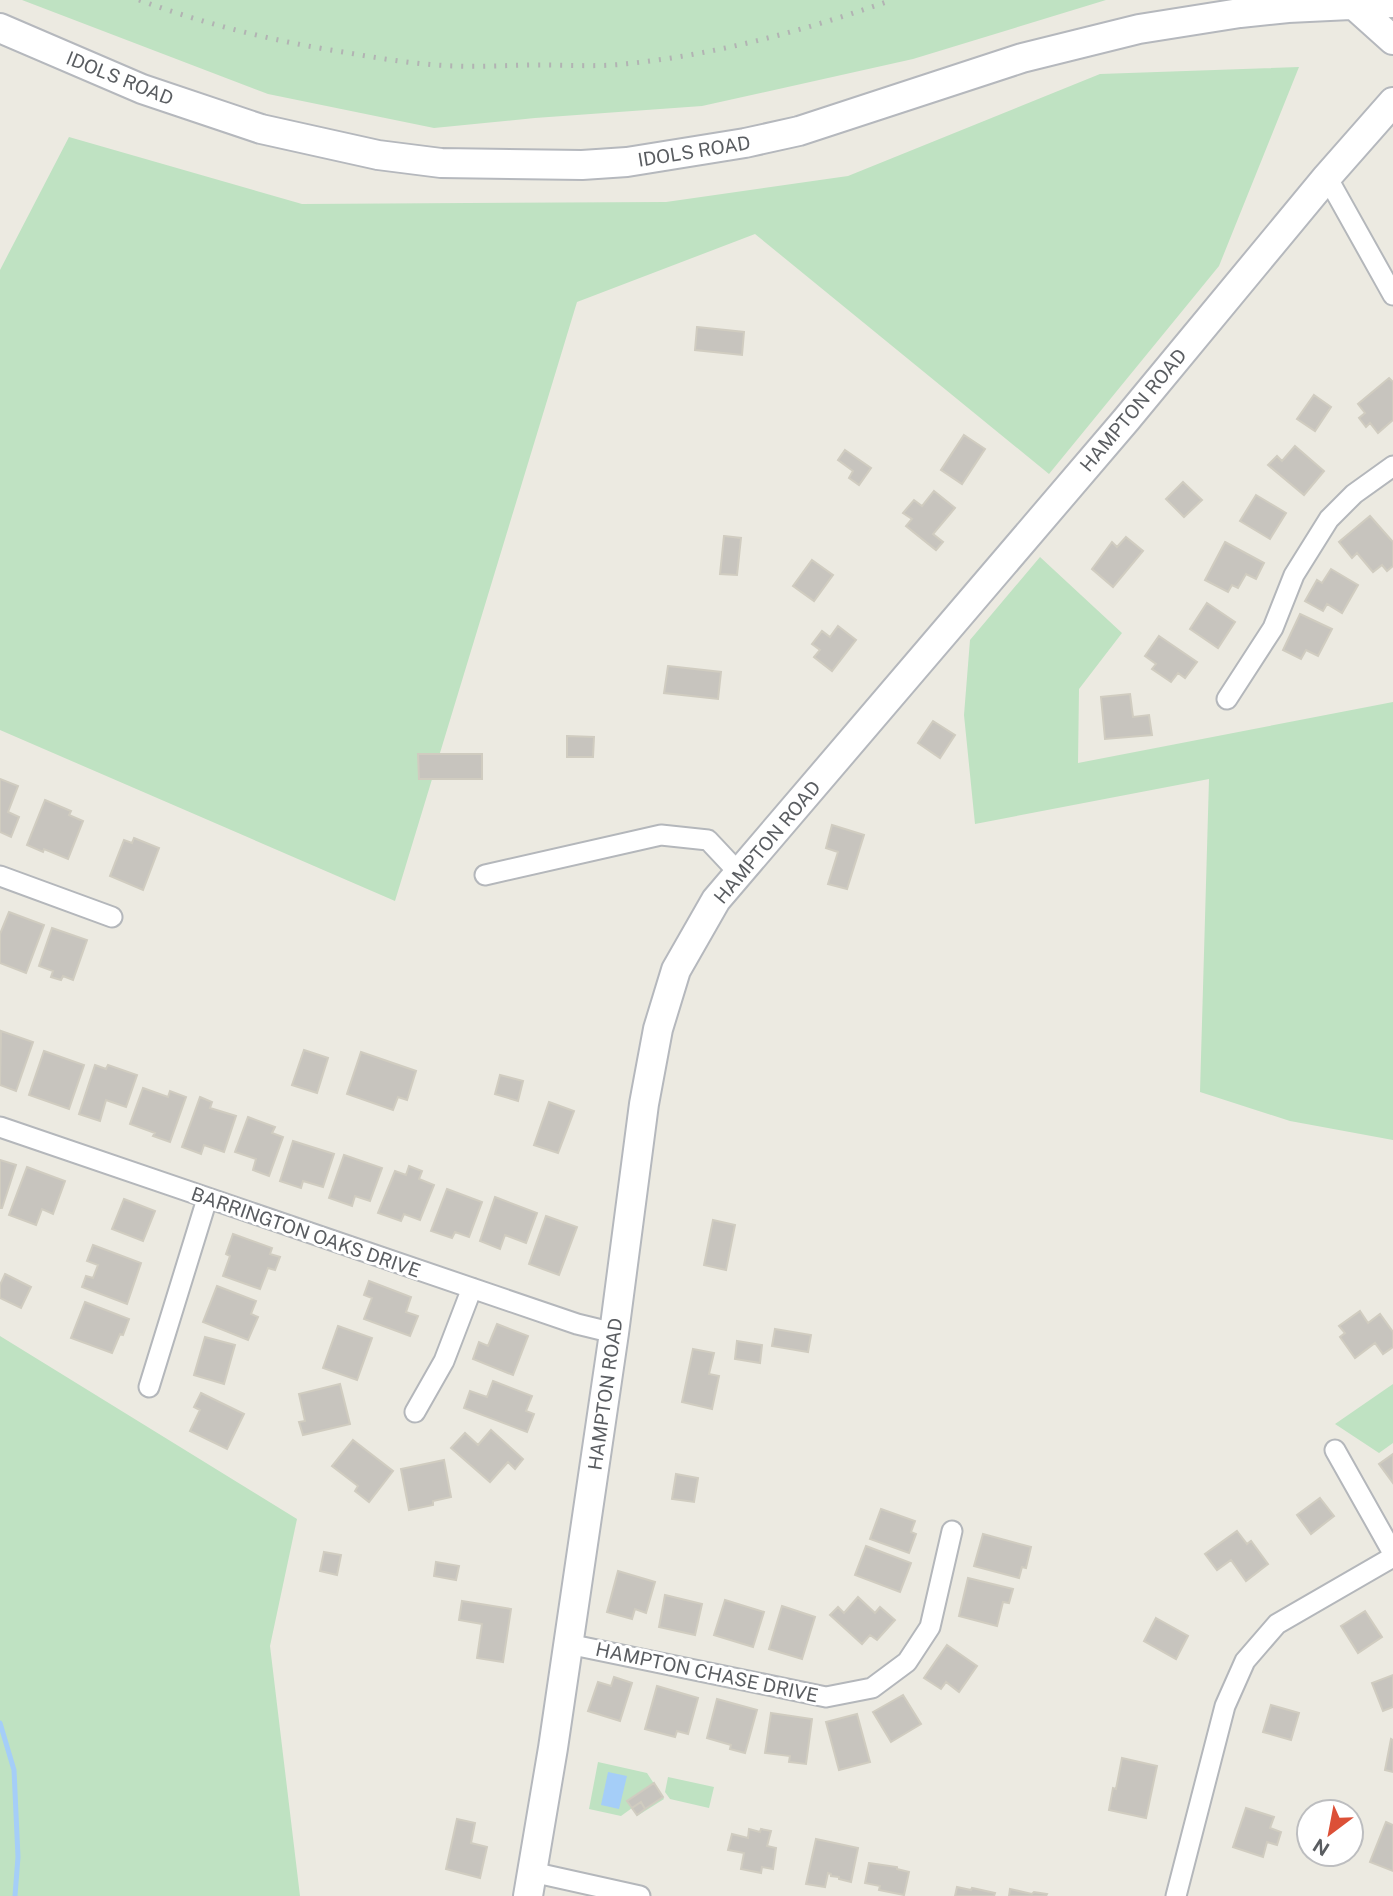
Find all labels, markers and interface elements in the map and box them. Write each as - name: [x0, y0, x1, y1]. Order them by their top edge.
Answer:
- street label: IDOLS ROAD: [63, 47, 177, 109]
- street label: IDOLS ROAD: [636, 131, 752, 171]
- street label: HAMPTON ROAD: [1075, 344, 1191, 476]
- street label: HAMPTON ROAD: [709, 776, 825, 908]
- street label: BARRINGTON OAKS DRIVE: [188, 1182, 424, 1282]
- street label: HAMPTON ROAD: [583, 1316, 627, 1472]
- street label: HAMPTON CHASE DRIVE: [594, 1638, 820, 1706]
- north arrow: [1295, 1798, 1365, 1868]
- text: N: [1309, 1834, 1333, 1861]

